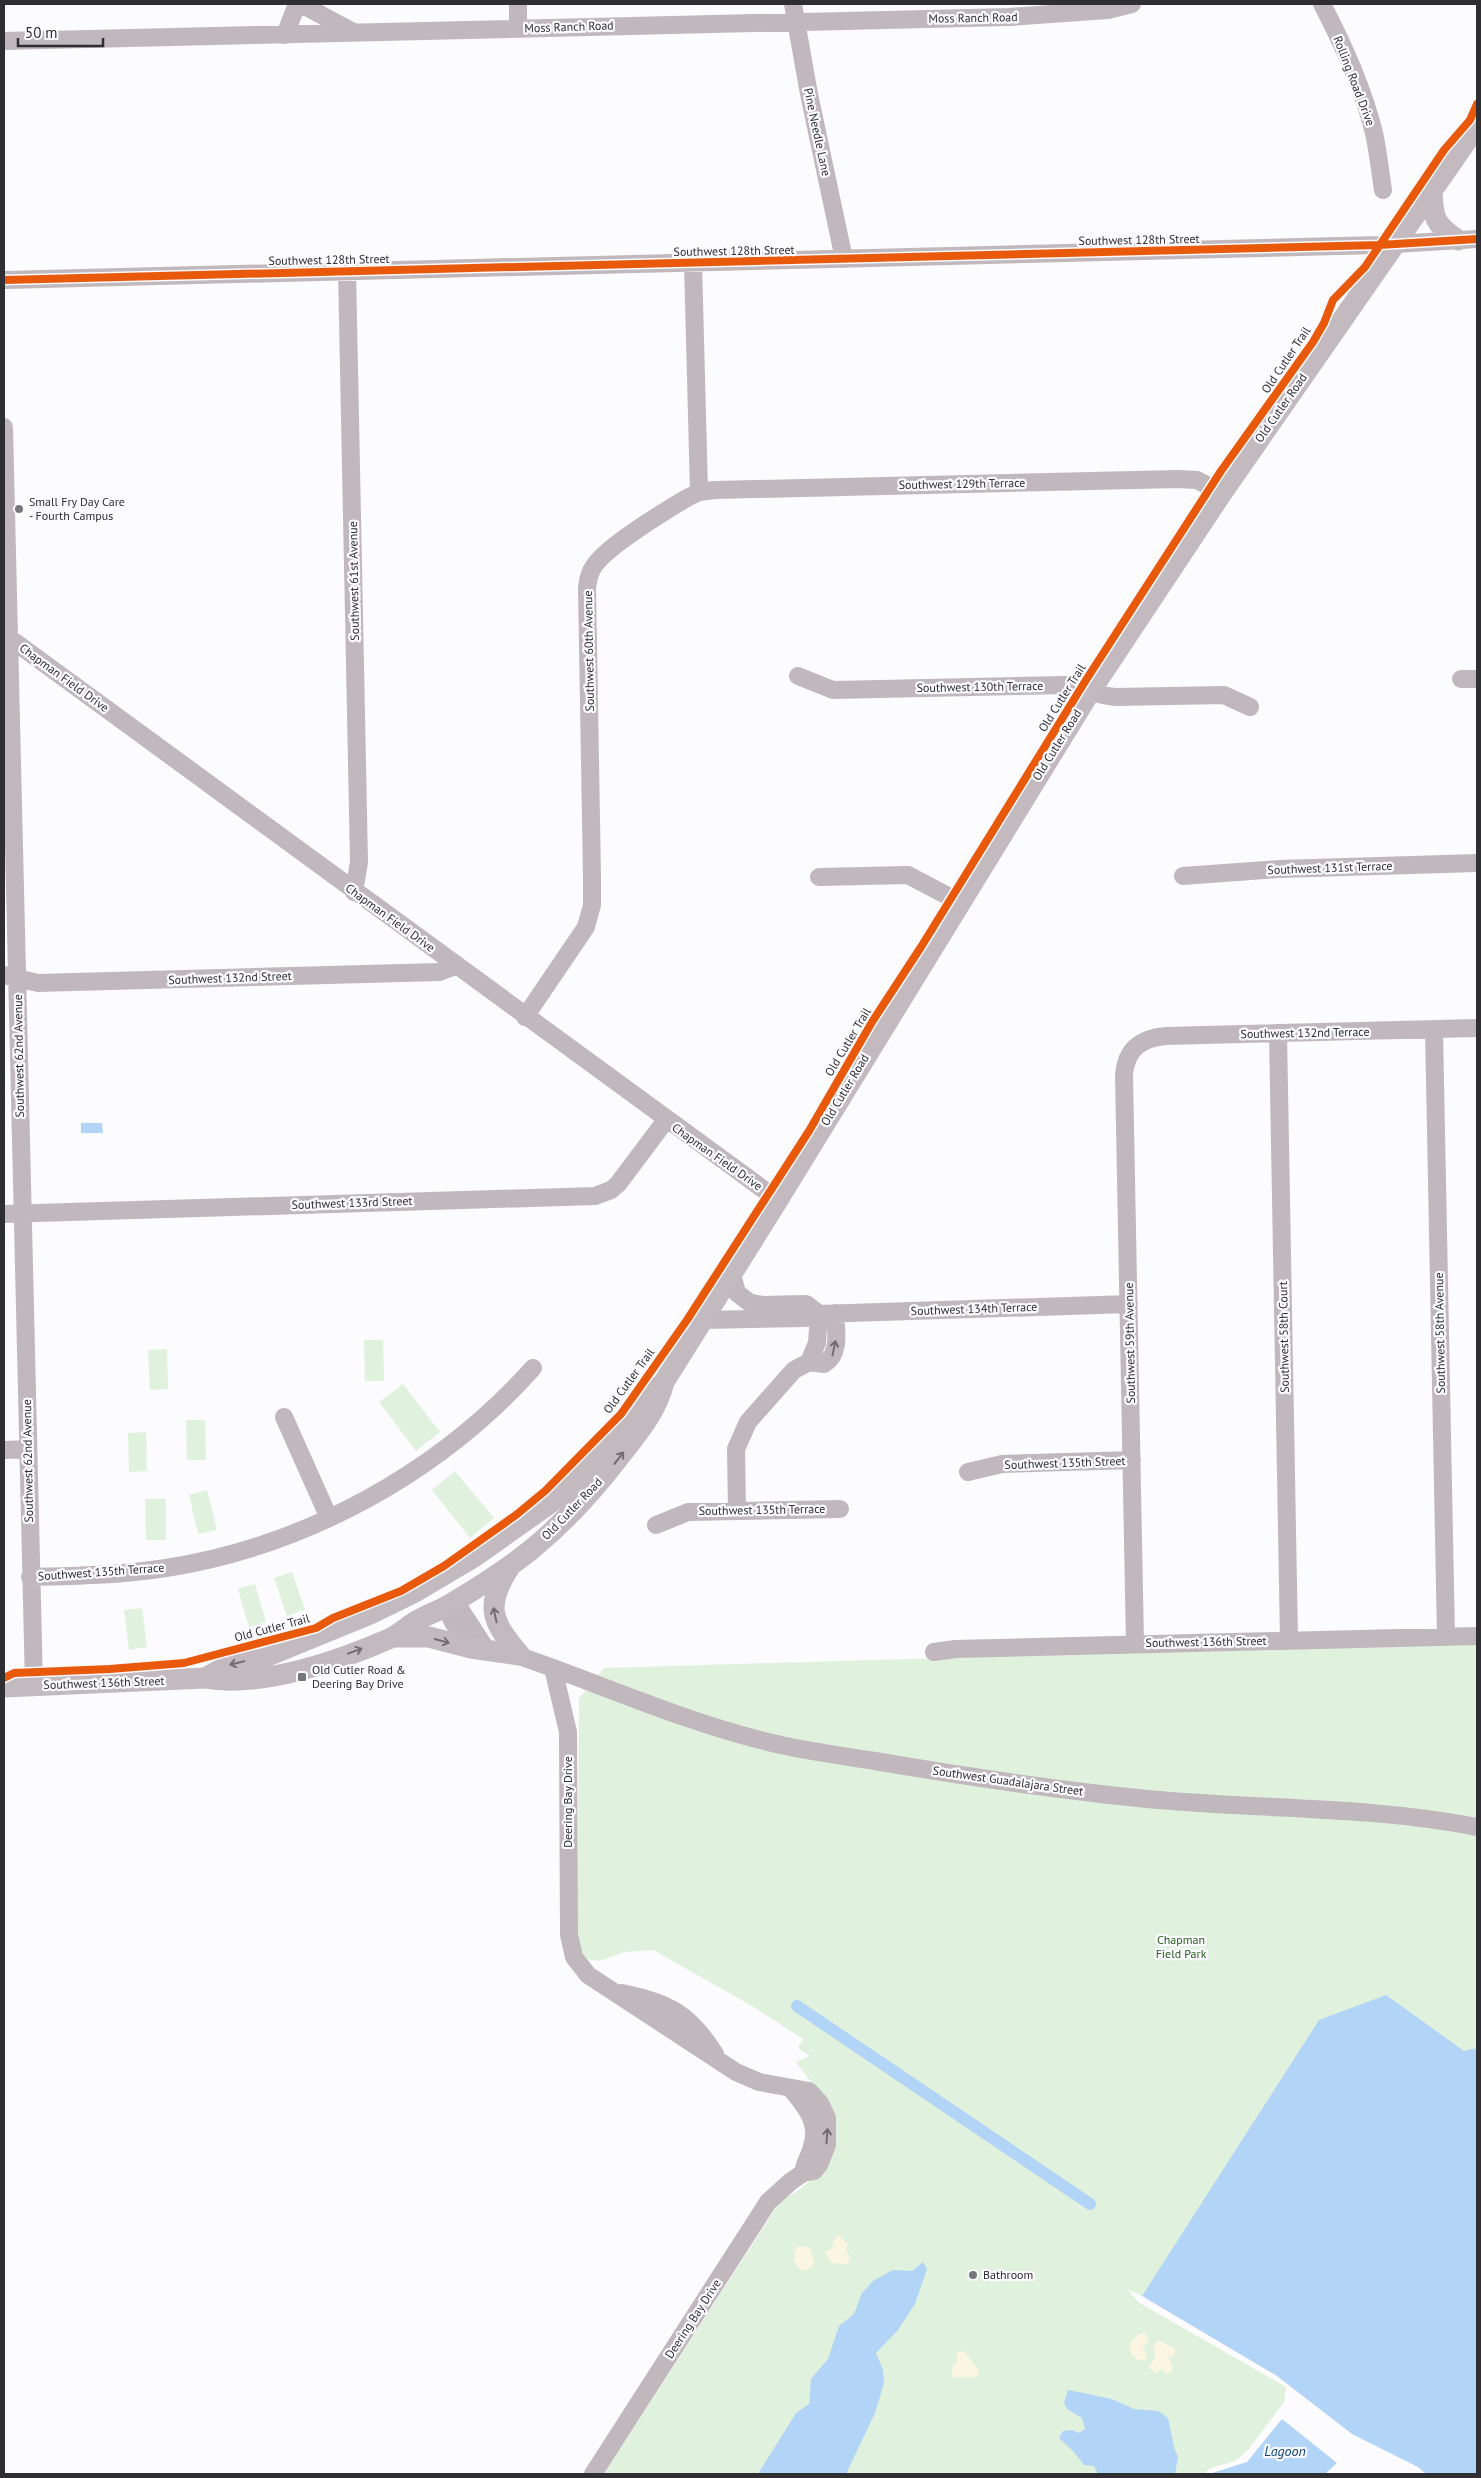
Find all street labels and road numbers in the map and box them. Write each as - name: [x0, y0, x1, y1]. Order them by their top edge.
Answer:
- street label: Moss Ranch Road: [928, 9, 1018, 26]
- street label: Moss Ranch Road: [524, 17, 614, 36]
- street label: Rolling Road Drive: [1330, 34, 1378, 128]
- street label: Pine Needle Lane: [801, 86, 834, 177]
- street label: Southwest 128th Street: [1078, 231, 1200, 248]
- street label: Southwest 128th Street: [673, 242, 795, 259]
- street label: Southwest 128th Street: [268, 251, 390, 268]
- street label: Old Cutler Trail: [1258, 323, 1314, 396]
- street label: Old Cutler Road: [1251, 370, 1310, 445]
- street label: Southwest 129th Terrace: [899, 475, 1025, 492]
- street label: Southwest 61st Avenue: [345, 521, 362, 641]
- street label: Southwest 60th Avenue: [580, 590, 597, 712]
- street label: Chapman Field Drive: [17, 640, 112, 715]
- street label: Old Cutler Trail: [1035, 661, 1089, 734]
- street label: Southwest 130th Terrace: [917, 678, 1043, 695]
- street label: Old Cutler Road: [1029, 706, 1084, 783]
- street label: Southwest 131st Terrace: [1267, 858, 1393, 877]
- street label: Chapman Field Drive: [343, 880, 438, 955]
- street label: Southwest 132nd Street: [168, 968, 292, 987]
- street label: Southwest 62nd Avenue: [10, 994, 27, 1118]
- street label: Old Cutler Trail: [821, 1004, 874, 1079]
- street label: Southwest 132nd Terrace: [1240, 1024, 1370, 1041]
- street label: Old Cutler Road: [817, 1051, 872, 1128]
- street label: Chapman Field Drive: [669, 1120, 765, 1193]
- street label: Southwest 133rd Street: [291, 1193, 413, 1212]
- street label: Southwest 58th Avenue: [1431, 1272, 1448, 1394]
- street label: Southwest 58th Court: [1275, 1281, 1292, 1393]
- street label: Southwest 59th Avenue: [1121, 1282, 1138, 1404]
- street label: Southwest 134th Terrace: [910, 1299, 1038, 1318]
- street label: Old Cutler Trail: [600, 1345, 658, 1416]
- street label: Southwest 62nd Avenue: [19, 1399, 36, 1523]
- street label: Southwest 135th Street: [1004, 1453, 1126, 1472]
- street label: Old Cutler Road: [538, 1474, 605, 1543]
- street label: Southwest 135th Terrace: [699, 1501, 825, 1518]
- street label: Southwest 135th Terrace: [37, 1560, 165, 1583]
- street label: Old Cutler Trail: [233, 1610, 312, 1645]
- street label: Southwest 136th Street: [1145, 1633, 1267, 1650]
- street label: Southwest 136th Street: [43, 1673, 165, 1692]
- street label: Deering Bay Drive: [560, 1756, 575, 1848]
- street label: Southwest Guadalajara Street: [932, 1763, 1084, 1798]
- street label: Deering Bay Drive: [661, 2276, 724, 2361]

